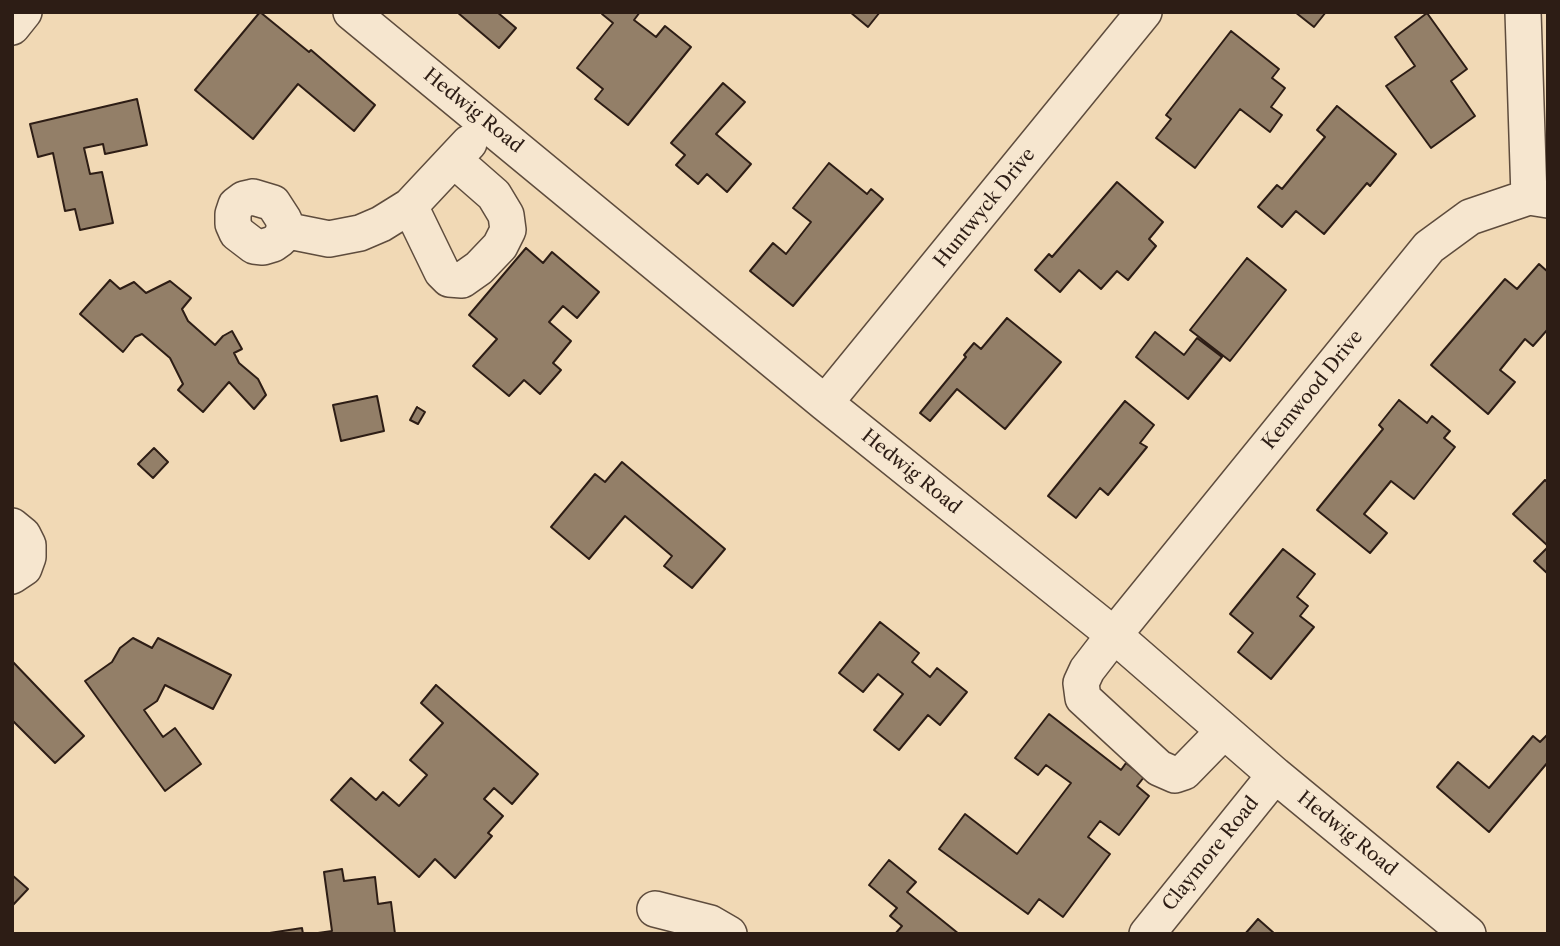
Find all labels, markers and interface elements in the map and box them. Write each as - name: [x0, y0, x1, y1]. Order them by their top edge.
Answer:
- street label: Hedwig Road: [419, 64, 527, 158]
- street label: Huntwyck Drive: [930, 144, 1040, 272]
- street label: Kemwood Drive: [1258, 326, 1368, 454]
- street label: Hedwig Road: [857, 425, 965, 519]
- street label: Hedwig Road: [1293, 787, 1401, 881]
- street label: Claymore Road: [1158, 792, 1264, 916]

